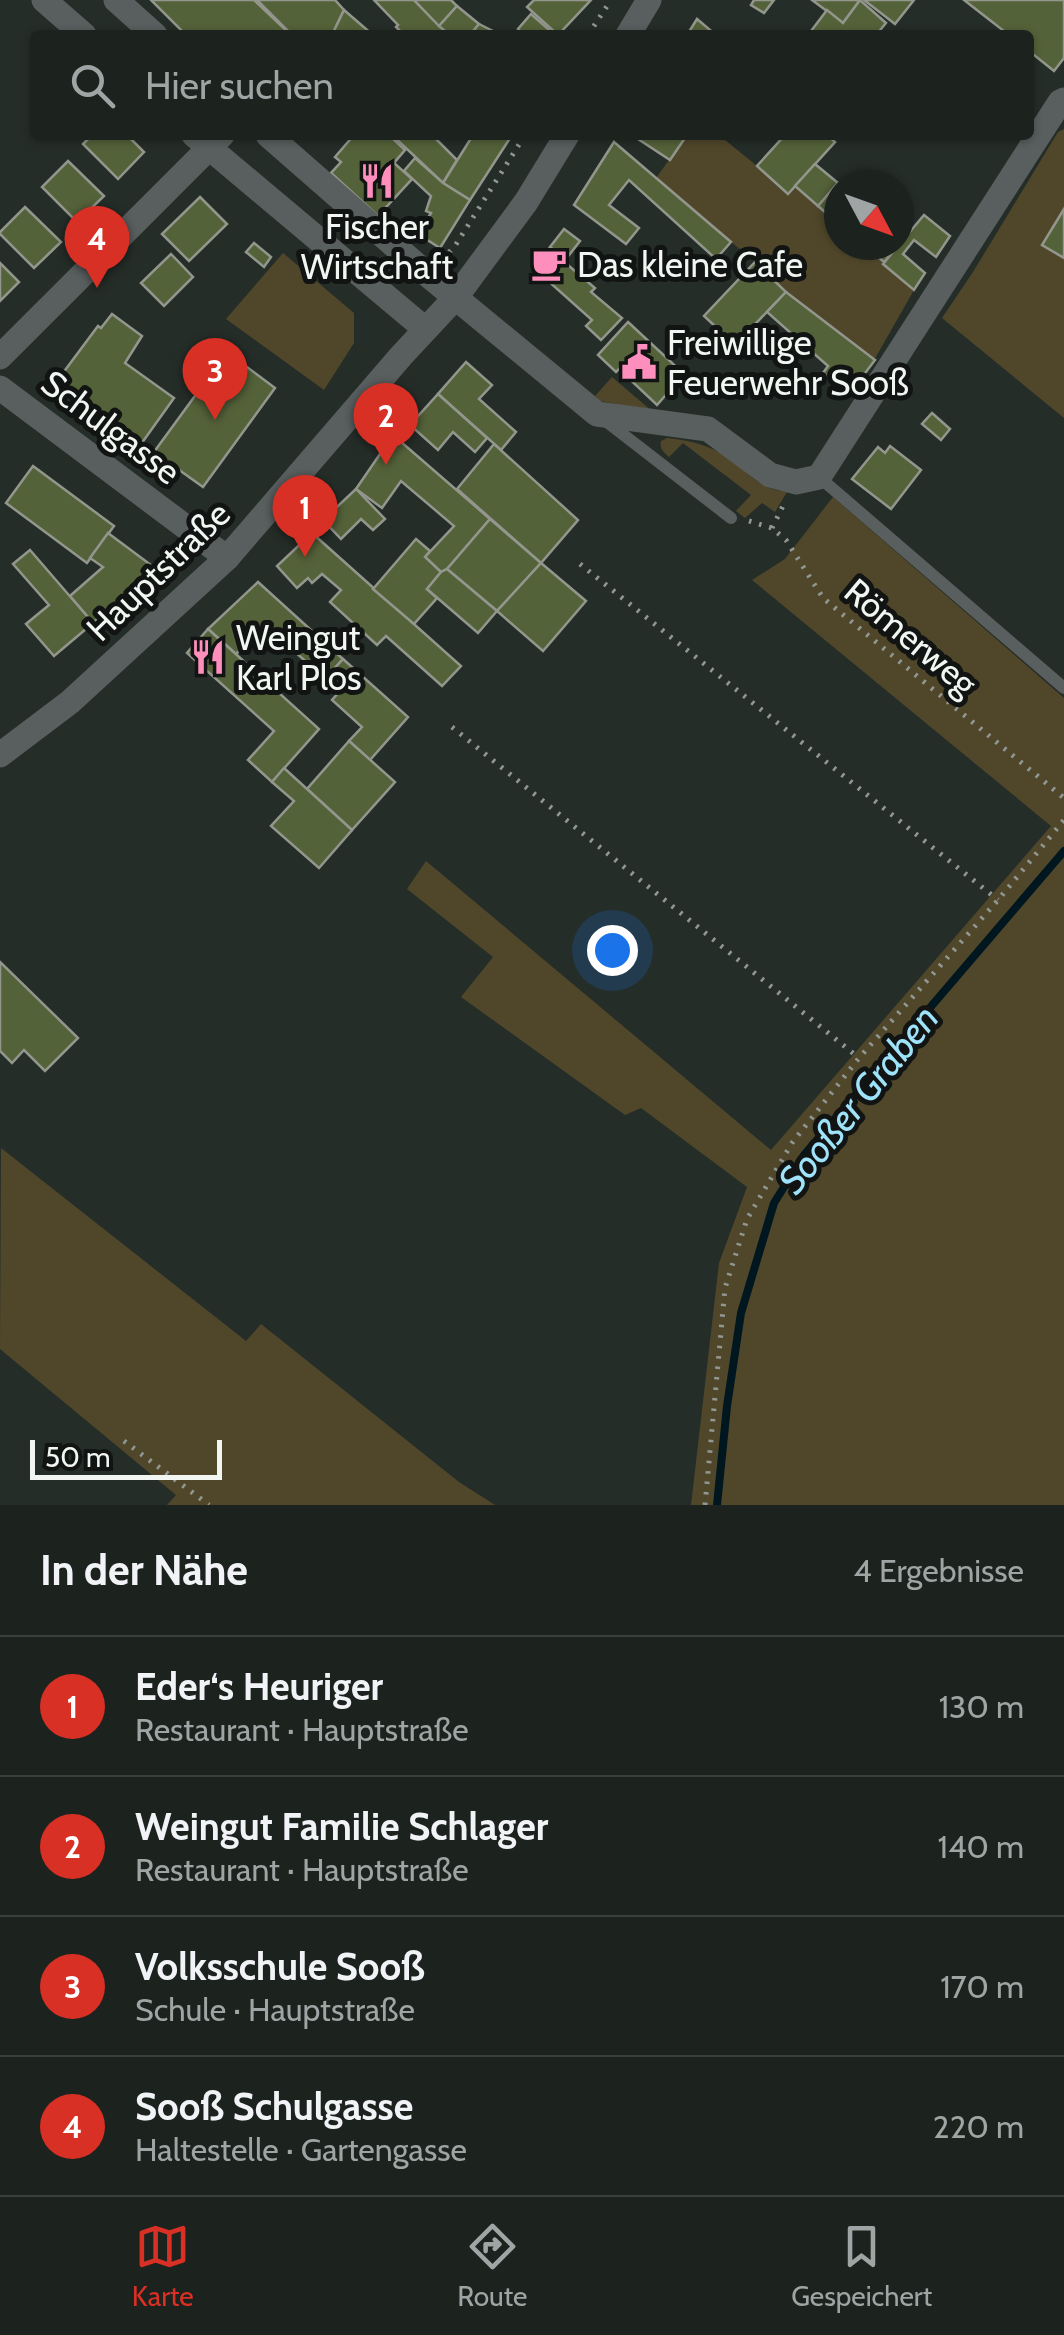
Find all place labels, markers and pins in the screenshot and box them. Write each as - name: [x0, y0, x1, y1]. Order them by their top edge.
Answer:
- restaurant icon: Fischer Wirtschaft: [358, 162, 396, 200]
- place label: Fischer Wirtschaft: [301, 205, 453, 288]
- pin: 4: [64, 206, 130, 288]
- place label: Das kleine Cafe: [577, 243, 803, 286]
- cafe icon: Das kleine Cafe: [530, 245, 568, 283]
- place label: Freiwillige Feuerwehr Sooß: [667, 321, 909, 404]
- pin: 3: [182, 338, 248, 420]
- public building icon: Freiwillige Feuerwehr Sooß: [620, 343, 658, 381]
- pin: 2: [354, 382, 418, 465]
- pin: 1: [272, 474, 338, 557]
- place label: Weingut Karl Plos: [236, 616, 361, 699]
- restaurant icon: Weingut Karl Plos: [189, 638, 227, 676]

